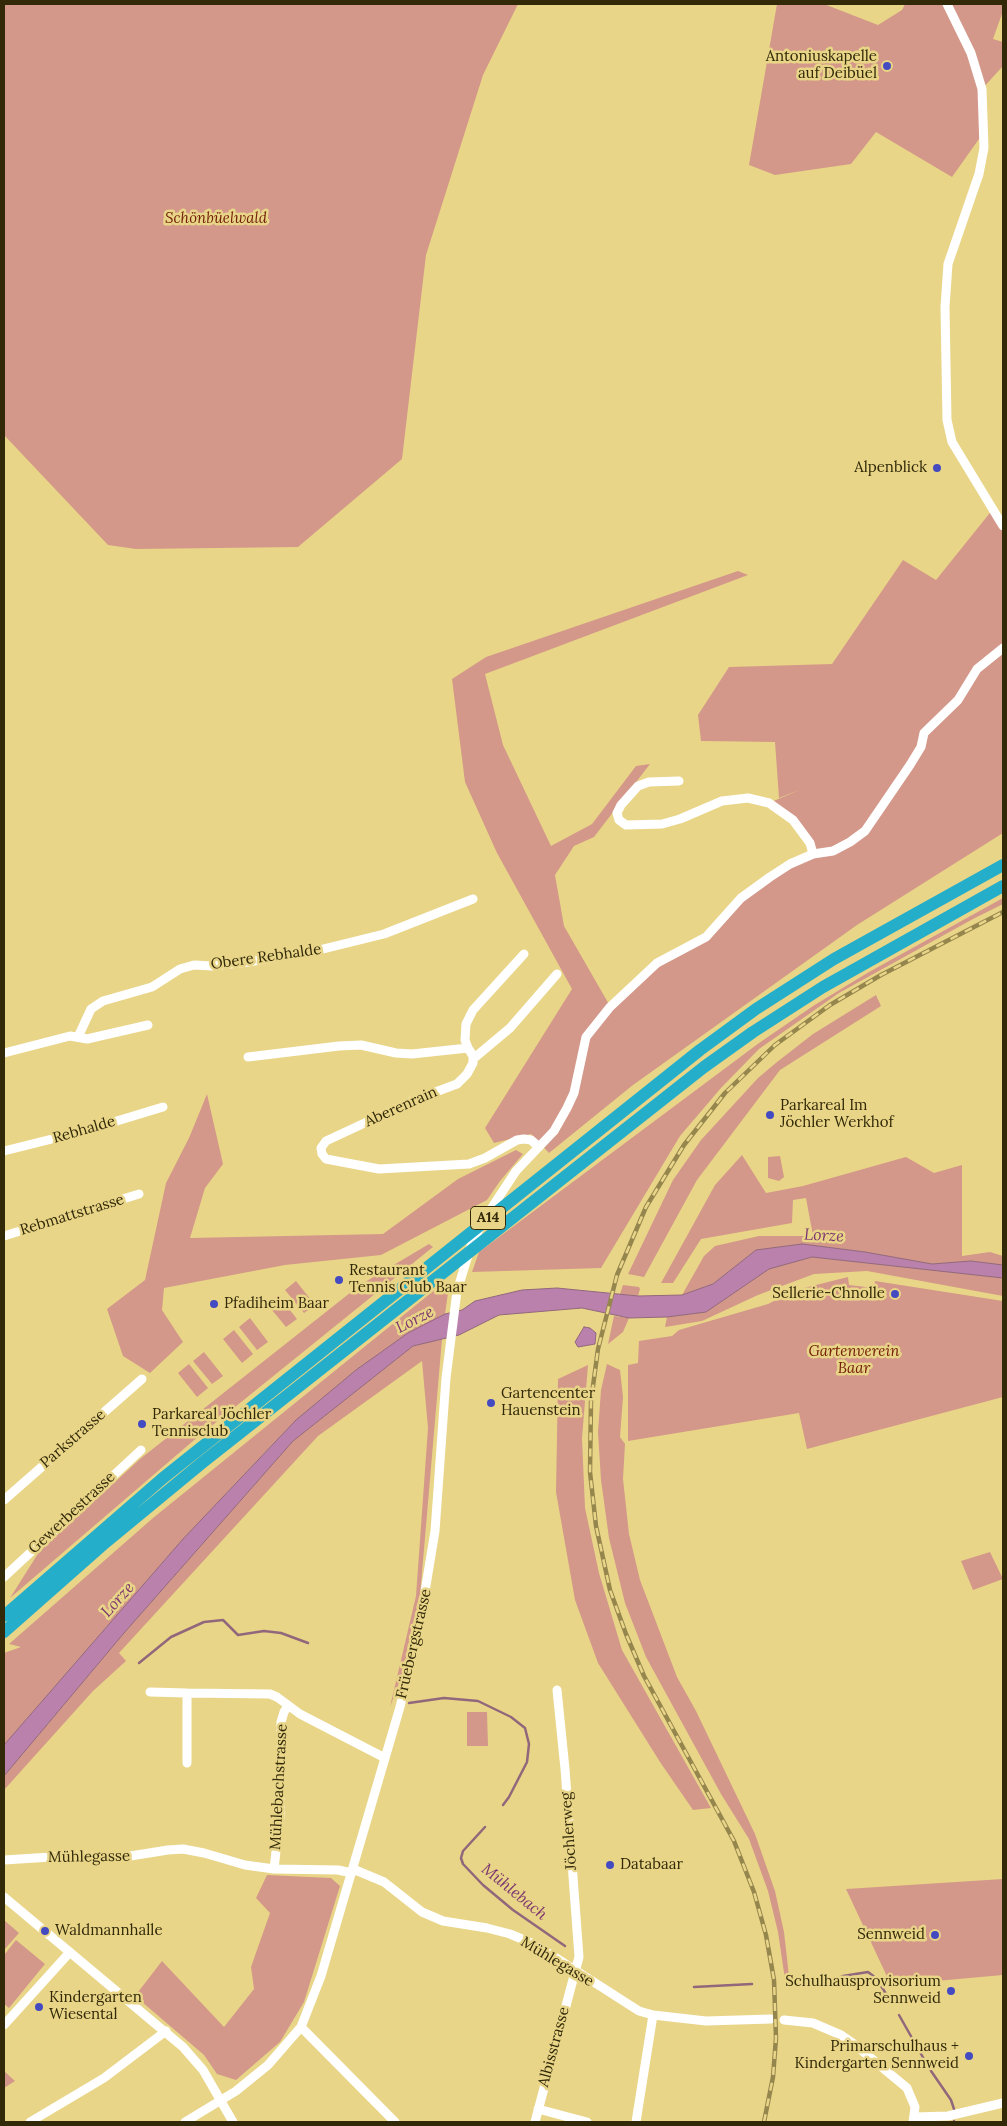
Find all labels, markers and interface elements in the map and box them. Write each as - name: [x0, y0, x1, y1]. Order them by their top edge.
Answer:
- place label: Antoniuskapelle auf Deibüel: [766, 48, 877, 83]
- marker: Antoniuskapelle auf Deibüel: [881, 60, 893, 72]
- park label: Schönbüelwald: [165, 210, 267, 228]
- place label: Alpenblick: [854, 459, 927, 477]
- marker: Alpenblick: [931, 462, 943, 474]
- street label: Obere Rebhalde: [210, 940, 322, 974]
- street label: Aberenrain: [362, 1083, 440, 1131]
- place label: Parkareal Im Jöchler Werkhof: [780, 1097, 894, 1132]
- marker: Parkareal Im Jöchler Werkhof: [764, 1109, 776, 1121]
- street label: Rebhalde: [51, 1113, 117, 1147]
- street label: Rebmattstrasse: [18, 1191, 126, 1239]
- road number: A14: [470, 1206, 506, 1230]
- water label: Lorze: [804, 1225, 844, 1247]
- place label: Restaurant Tennis Club Baar: [349, 1262, 467, 1297]
- marker: Restaurant Tennis Club Baar: [333, 1274, 345, 1286]
- place label: Sellerie-Chnolle: [772, 1285, 885, 1303]
- marker: Sellerie-Chnolle: [889, 1288, 901, 1300]
- place label: Pfadiheim Baar: [224, 1295, 329, 1313]
- marker: Pfadiheim Baar: [208, 1298, 220, 1310]
- water label: Lorze: [393, 1302, 437, 1338]
- park label: Gartenverein Baar: [808, 1343, 900, 1378]
- place label: Gartencenter Hauenstein: [501, 1385, 595, 1420]
- marker: Gartencenter Hauenstein: [485, 1397, 497, 1409]
- street label: Parkstrasse: [37, 1406, 109, 1472]
- place label: Parkareal Jöchler Tennisclub: [152, 1406, 271, 1441]
- marker: Parkareal Jöchler Tennisclub: [136, 1418, 148, 1430]
- street label: Gewerbestrasse: [25, 1468, 119, 1558]
- water label: Lorze: [97, 1579, 139, 1621]
- street label: Früebergstrasse: [393, 1587, 435, 1701]
- street label: Mühlebachstrasse: [267, 1723, 291, 1851]
- street label: Jöchlerweg: [557, 1791, 581, 1871]
- street label: Mühlegasse: [48, 1847, 130, 1867]
- place label: Databaar: [620, 1856, 683, 1874]
- marker: Databaar: [604, 1859, 616, 1871]
- water label: Mühlebach: [477, 1860, 551, 1924]
- place label: Waldmannhalle: [55, 1922, 163, 1940]
- marker: Waldmannhalle: [39, 1925, 51, 1937]
- place label: Sennweid: [857, 1926, 925, 1944]
- marker: Sennweid: [929, 1929, 941, 1941]
- street label: Mühlegasse: [517, 1933, 597, 1991]
- place label: Schulhausprovisorium Sennweid: [785, 1973, 941, 2008]
- marker: Schulhausprovisorium Sennweid: [945, 1985, 957, 1997]
- place label: Kindergarten Wiesental: [49, 1989, 142, 2024]
- marker: Kindergarten Wiesental: [33, 2001, 45, 2013]
- street label: Albisstrasse: [535, 2005, 573, 2089]
- place label: Primarschulhaus + Kindergarten Sennweid: [795, 2038, 959, 2073]
- marker: Primarschulhaus + Kindergarten Sennweid: [963, 2050, 975, 2062]

